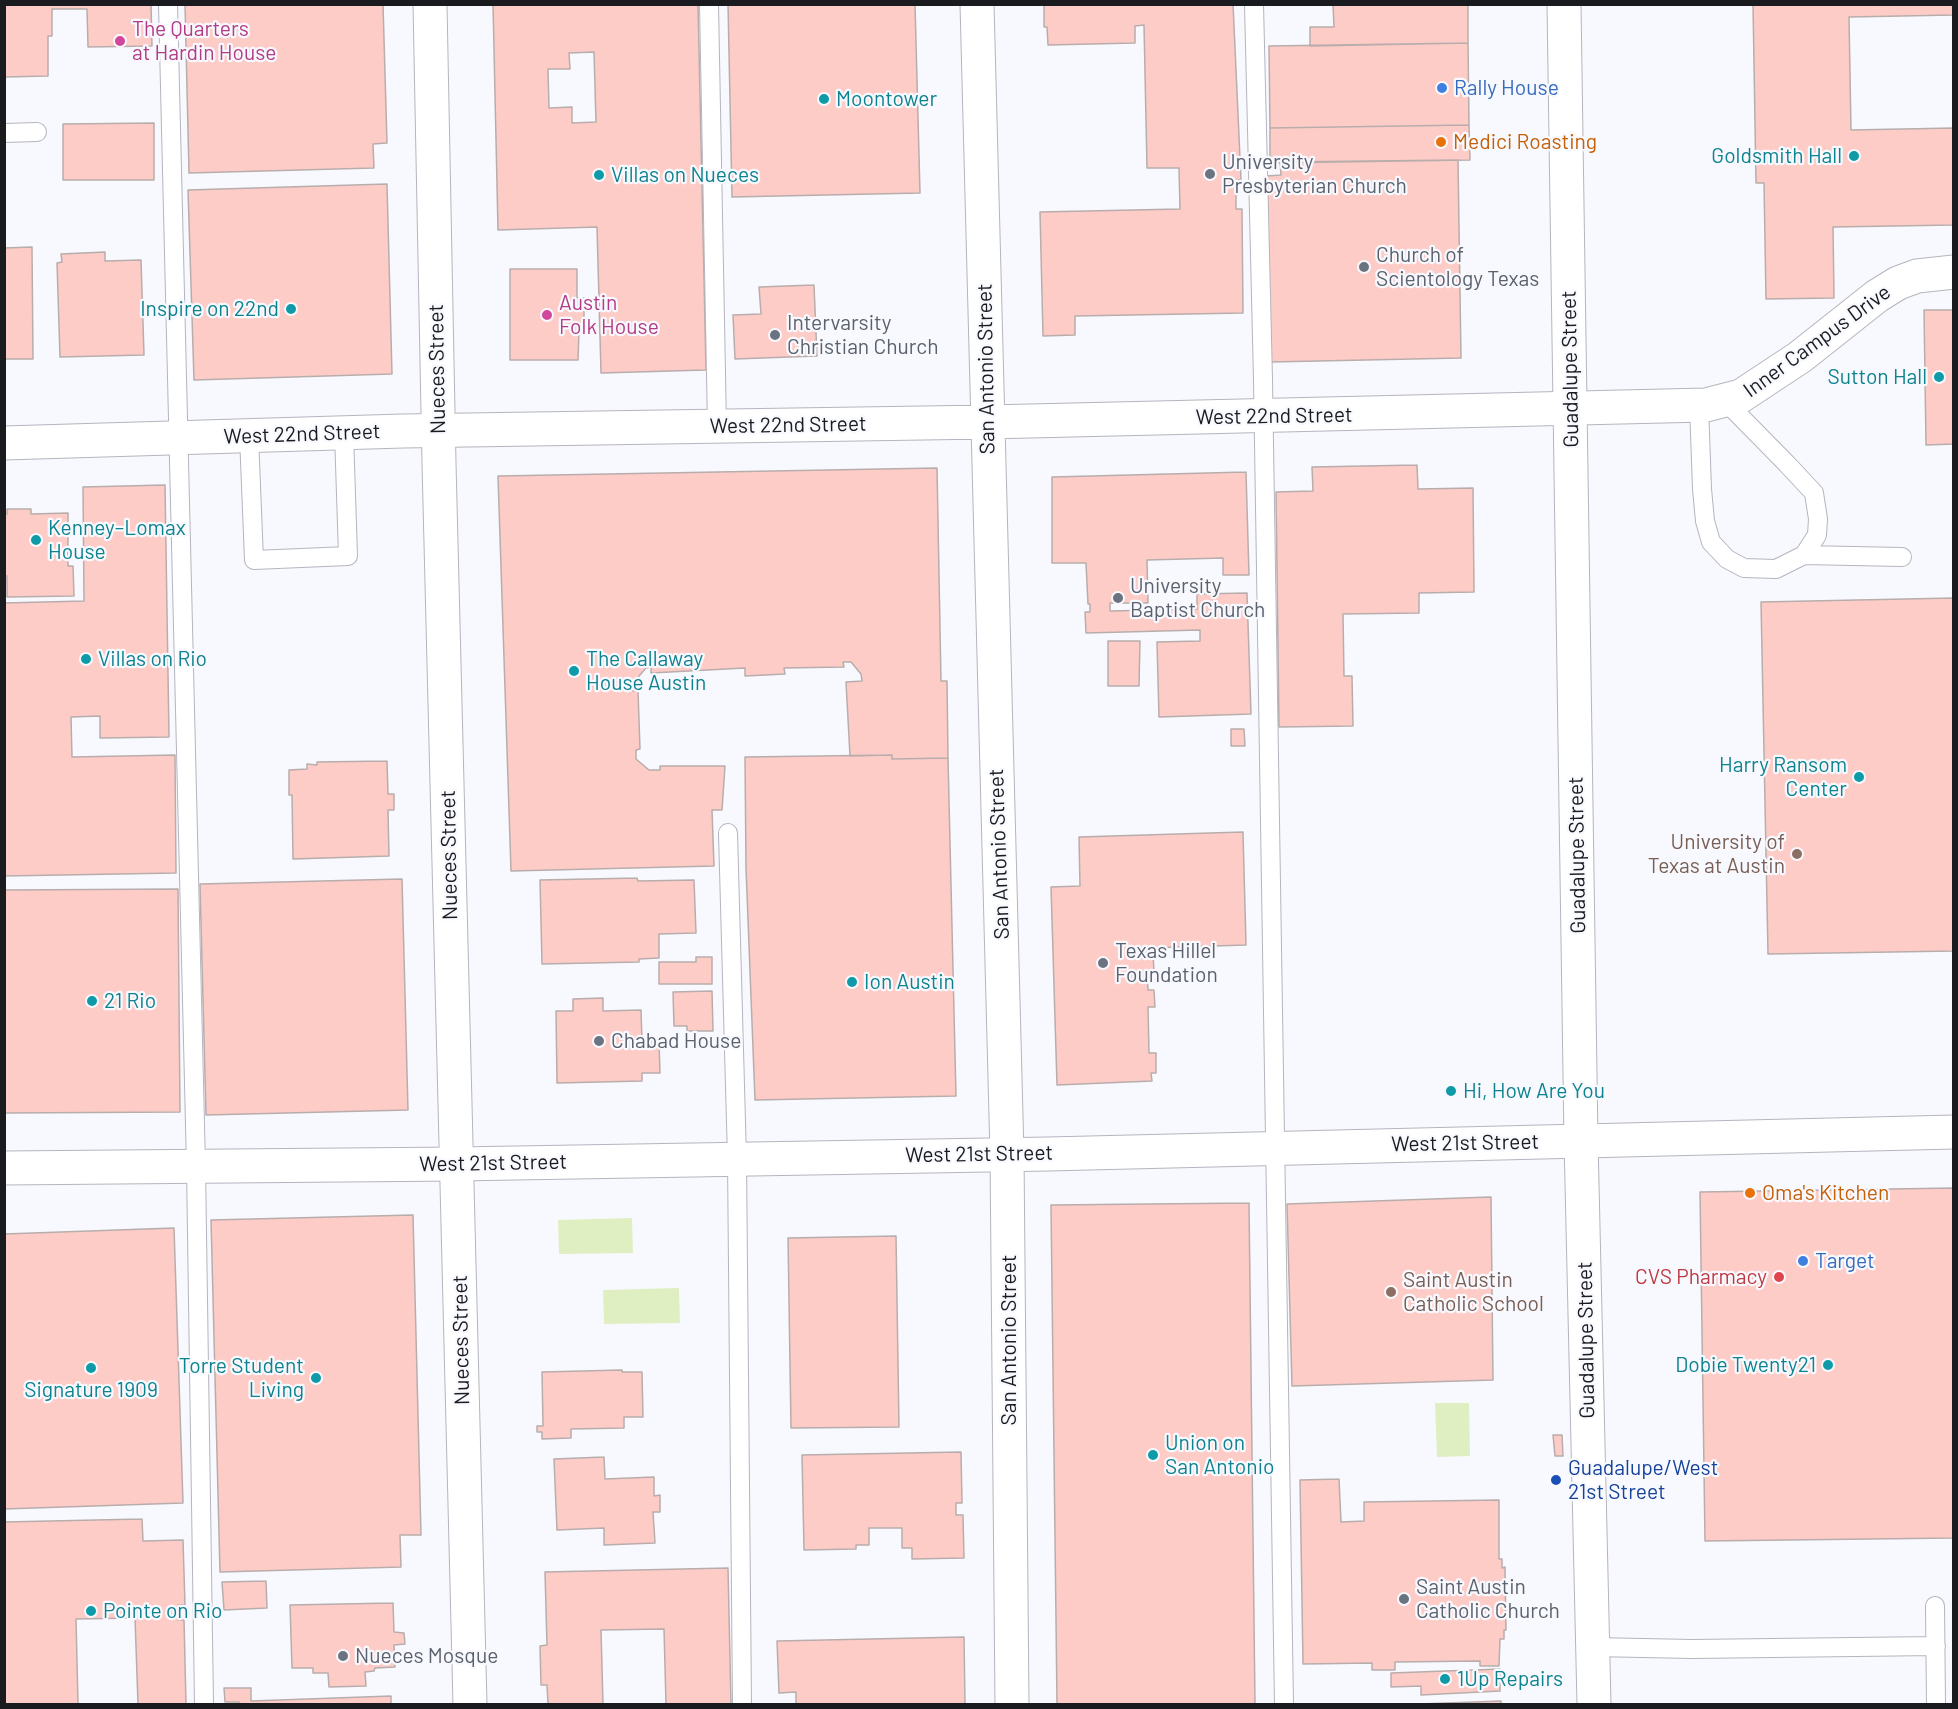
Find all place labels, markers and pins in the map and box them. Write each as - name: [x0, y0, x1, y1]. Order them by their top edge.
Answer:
- place label: The Quarters at Hardin House: [132, 16, 277, 66]
- marker: The Quarters at Hardin House: [113, 34, 127, 48]
- place label: Rally House: [1454, 75, 1559, 101]
- marker: Rally House: [1435, 81, 1449, 95]
- place label: Moontower: [836, 86, 937, 112]
- marker: Moontower: [817, 92, 831, 106]
- place label: Medici Roasting: [1453, 129, 1597, 155]
- marker: Medici Roasting: [1434, 135, 1448, 149]
- place label: Goldsmith Hall: [1711, 143, 1842, 169]
- place label: University Presbyterian Church: [1222, 149, 1407, 199]
- marker: Goldsmith Hall: [1847, 149, 1861, 163]
- place label: Villas on Nueces: [611, 162, 759, 188]
- marker: University Presbyterian Church: [1203, 167, 1217, 181]
- marker: Villas on Nueces: [592, 168, 606, 182]
- place label: Church of Scientology Texas: [1376, 242, 1539, 292]
- marker: Church of Scientology Texas: [1357, 260, 1371, 274]
- place label: Austin Folk House: [559, 290, 659, 340]
- place label: Inspire on 22nd: [140, 296, 279, 322]
- marker: Inspire on 22nd: [284, 302, 298, 316]
- marker: Austin Folk House: [540, 308, 554, 322]
- place label: Intervarsity Christian Church: [787, 310, 938, 360]
- marker: Intervarsity Christian Church: [768, 328, 782, 342]
- place label: Sutton Hall: [1827, 364, 1927, 390]
- marker: Sutton Hall: [1932, 370, 1946, 384]
- place label: Kenney–Lomax House: [48, 515, 186, 565]
- marker: Kenney–Lomax House: [29, 533, 43, 547]
- place label: University Baptist Church: [1130, 573, 1265, 623]
- marker: University Baptist Church: [1111, 591, 1125, 605]
- place label: Villas on Rio: [98, 646, 207, 672]
- place label: The Callaway House Austin: [586, 646, 706, 696]
- marker: Villas on Rio: [79, 652, 93, 666]
- marker: The Callaway House Austin: [567, 664, 581, 678]
- place label: Harry Ransom Center: [1719, 752, 1847, 802]
- marker: Harry Ransom Center: [1852, 770, 1866, 784]
- place label: University of Texas at Austin: [1648, 829, 1785, 879]
- marker: University of Texas at Austin: [1790, 847, 1804, 861]
- place label: Texas Hillel Foundation: [1115, 938, 1218, 988]
- marker: Texas Hillel Foundation: [1096, 956, 1110, 970]
- place label: Ion Austin: [864, 969, 955, 995]
- marker: Ion Austin: [845, 975, 859, 989]
- place label: 21 Rio: [104, 988, 156, 1014]
- marker: 21 Rio: [85, 994, 99, 1008]
- place label: Chabad House: [611, 1028, 741, 1054]
- marker: Chabad House: [592, 1034, 606, 1048]
- place label: Hi, How Are You: [1463, 1078, 1605, 1104]
- marker: Hi, How Are You: [1444, 1084, 1458, 1098]
- place label: Oma's Kitchen: [1762, 1180, 1889, 1206]
- marker: Oma's Kitchen: [1743, 1186, 1757, 1200]
- place label: Target: [1815, 1248, 1875, 1274]
- marker: Target: [1796, 1254, 1810, 1268]
- place label: CVS Pharmacy: [1635, 1264, 1767, 1290]
- place label: Saint Austin Catholic School: [1403, 1267, 1544, 1317]
- marker: CVS Pharmacy: [1772, 1270, 1786, 1284]
- marker: Saint Austin Catholic School: [1384, 1285, 1398, 1299]
- place label: Dobie Twenty21: [1675, 1352, 1816, 1378]
- place label: Torre Student Living: [179, 1353, 304, 1403]
- marker: Dobie Twenty21: [1821, 1358, 1835, 1372]
- marker: Signature 1909: [84, 1361, 98, 1375]
- marker: Torre Student Living: [309, 1371, 323, 1385]
- place label: Signature 1909: [24, 1377, 158, 1403]
- place label: Union on San Antonio: [1165, 1430, 1274, 1480]
- marker: Union on San Antonio: [1146, 1448, 1160, 1462]
- place label: Guadalupe/West 21st Street: [1568, 1455, 1718, 1505]
- marker: Guadalupe/West 21st Street: [1549, 1473, 1563, 1487]
- place label: Saint Austin Catholic Church: [1416, 1574, 1560, 1624]
- marker: Saint Austin Catholic Church: [1397, 1592, 1411, 1606]
- place label: Pointe on Rio: [103, 1598, 223, 1624]
- marker: Pointe on Rio: [84, 1604, 98, 1618]
- place label: Nueces Mosque: [355, 1643, 498, 1669]
- marker: Nueces Mosque: [336, 1649, 350, 1663]
- place label: 1Up Repairs: [1457, 1666, 1563, 1692]
- marker: 1Up Repairs: [1438, 1672, 1452, 1686]

